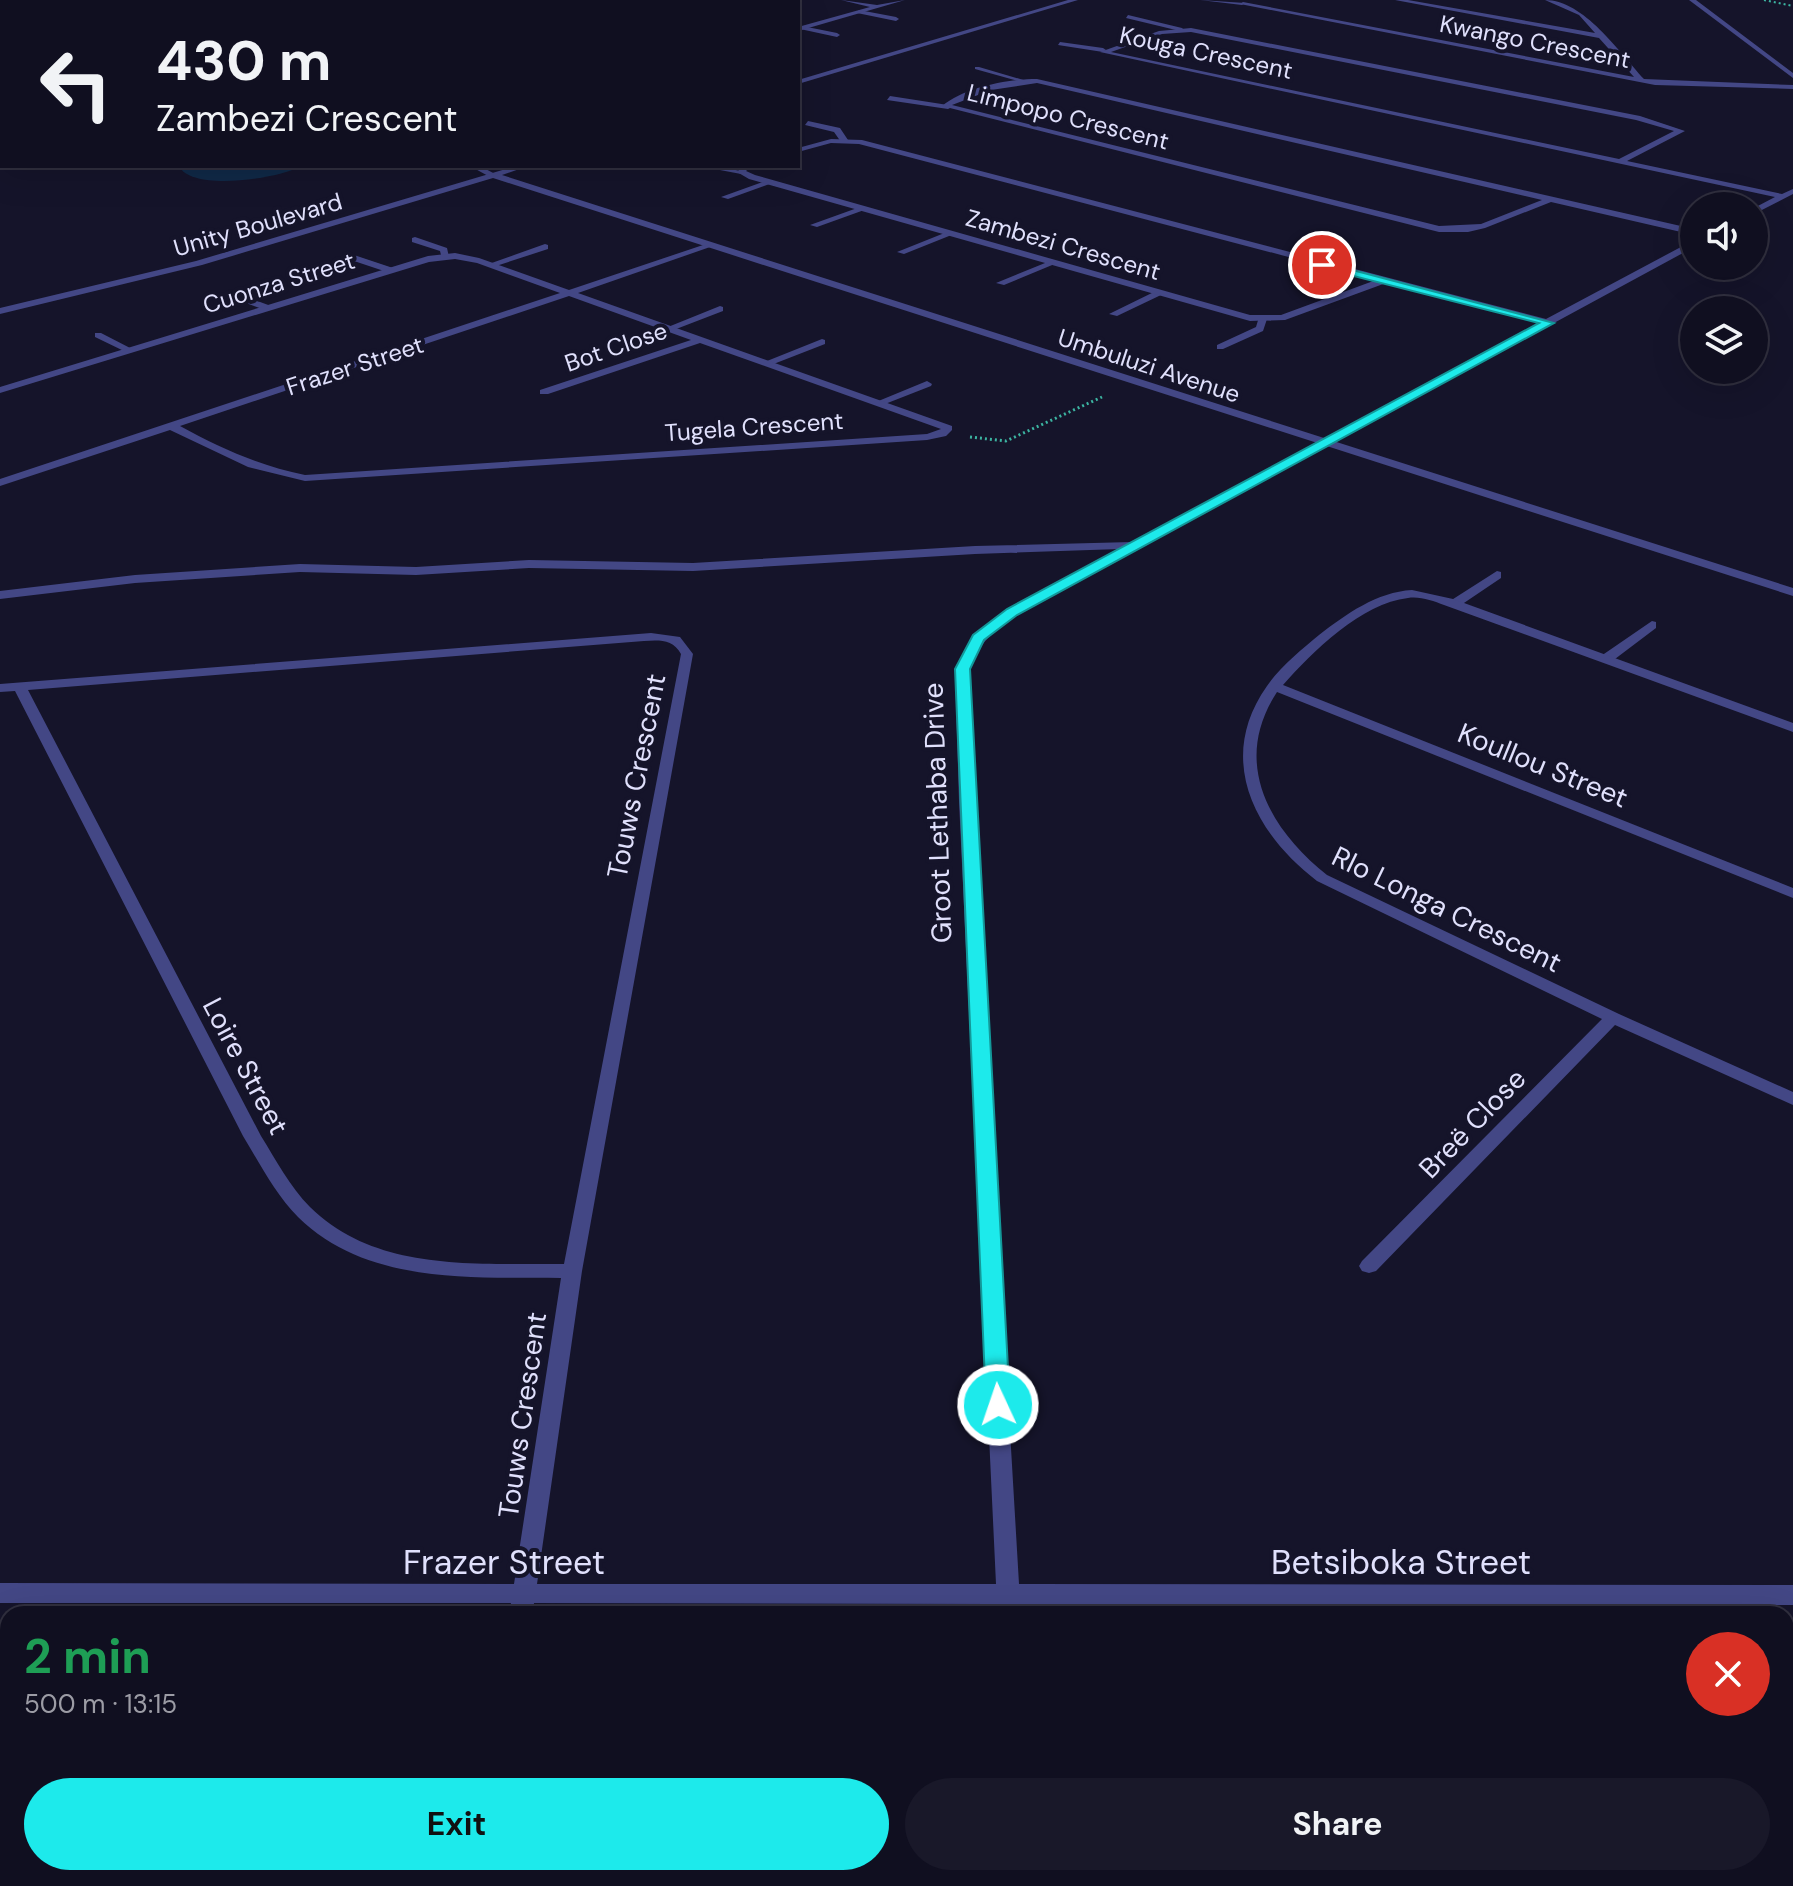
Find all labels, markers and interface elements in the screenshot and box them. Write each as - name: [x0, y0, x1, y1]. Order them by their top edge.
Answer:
- street label: Kwango Crescent: [1437, 8, 1633, 75]
- street label: Kouga Crescent: [1117, 19, 1295, 86]
- text: 430 m: [156, 24, 331, 97]
- icon: left: [24, 32, 128, 136]
- street label: Limpopo Crescent: [964, 76, 1172, 157]
- text: Zambezi Crescent: [156, 95, 458, 142]
- street label: Unity Boulevard: [170, 186, 346, 263]
- map controls: [1680, 192, 1768, 384]
- button: sound: [1680, 192, 1768, 280]
- street label: Zambezi Crescent: [962, 202, 1164, 287]
- pin: [1288, 231, 1356, 299]
- icon: arrive: [1300, 243, 1344, 287]
- street label: Cuonza Street: [199, 245, 359, 320]
- button: layers: [1680, 296, 1768, 384]
- street label: Bot Close: [560, 315, 671, 379]
- street label: Umbuluzi Avenue: [1054, 321, 1244, 410]
- street label: Frazer Street: [282, 329, 427, 402]
- street label: Tugela Crescent: [663, 405, 844, 448]
- street label: Touws Crescent: [599, 671, 674, 881]
- street label: Groot Lethaba Drive: [914, 682, 961, 944]
- street label: Koullou Street: [1452, 715, 1633, 816]
- street label: Rlo Longa Crescent: [1326, 838, 1568, 981]
- street label: Loire Street: [194, 991, 297, 1141]
- street label: Breë Close: [1411, 1061, 1534, 1186]
- street label: Touws Crescent: [490, 1310, 555, 1520]
- position arrow: [956, 1363, 1040, 1447]
- street label: Frazer Street: [403, 1540, 605, 1585]
- street label: Betsiboka Street: [1271, 1540, 1531, 1585]
- text: 2 min: [24, 1625, 151, 1688]
- button: close: [1686, 1632, 1770, 1716]
- text: 500 m · 13:15: [24, 1687, 177, 1721]
- button: Exit: [24, 1778, 889, 1870]
- button: Share: [905, 1778, 1770, 1870]

